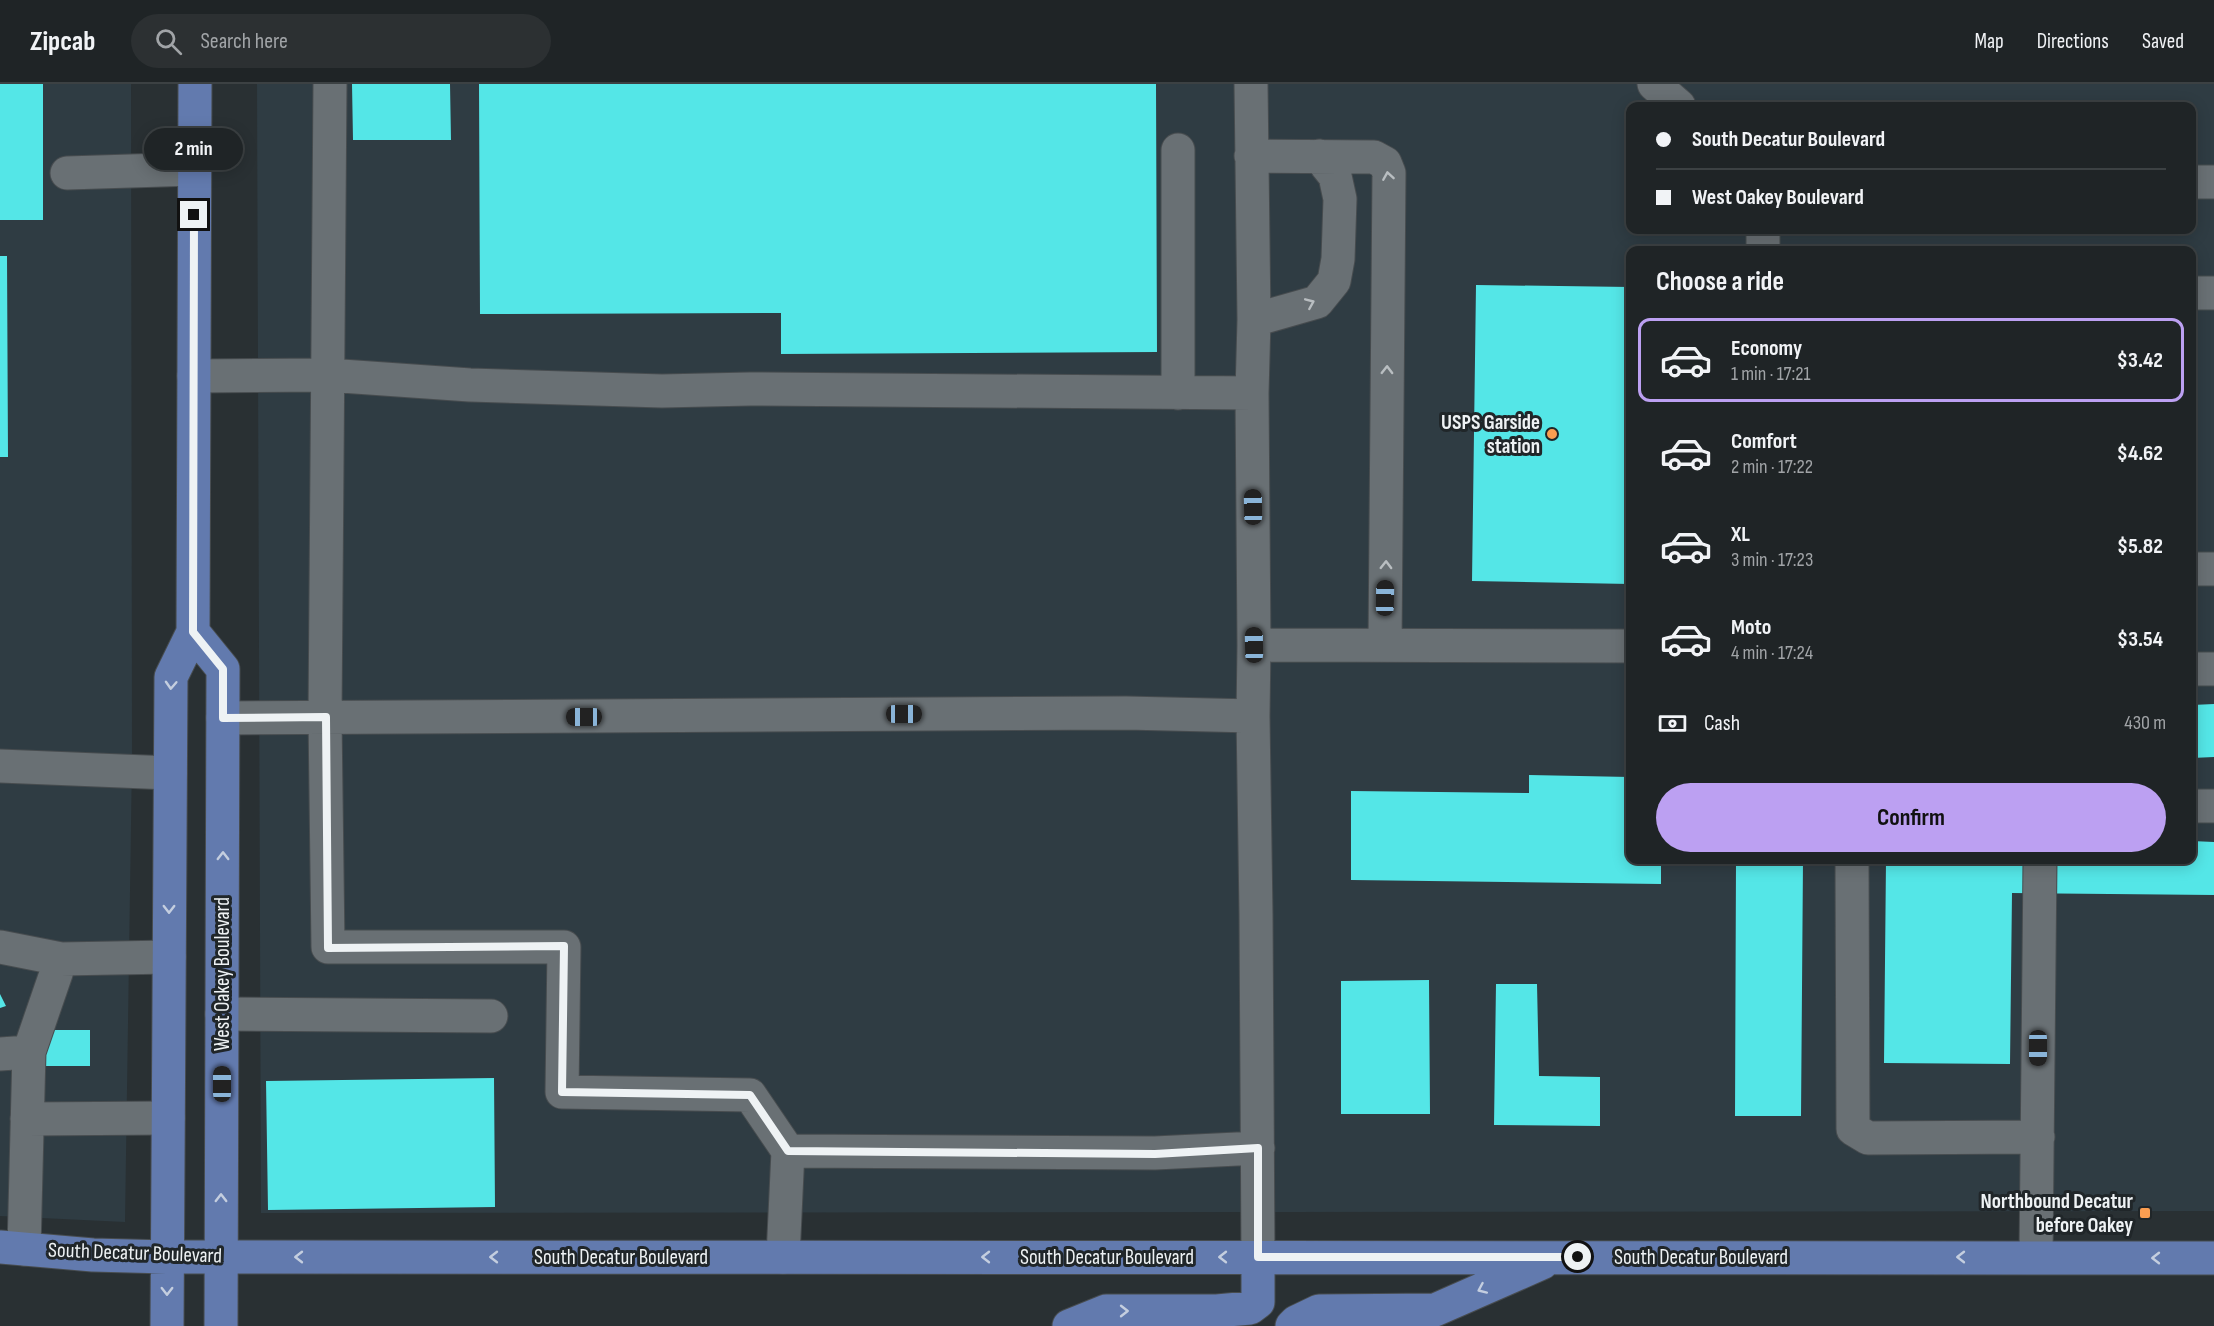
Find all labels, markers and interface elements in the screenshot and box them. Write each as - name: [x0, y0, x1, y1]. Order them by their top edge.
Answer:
- search box: [131, 14, 551, 68]
- text: Zipcab: [30, 25, 95, 58]
- icon: search: [152, 25, 185, 58]
- text: Search here: [200, 28, 288, 55]
- text: Map: [1974, 29, 2004, 54]
- text: Directions: [2037, 29, 2109, 54]
- text: Saved: [2142, 29, 2184, 54]
- text: South Decatur Boulevard: [1692, 126, 1885, 153]
- callout: 2 min: [144, 128, 244, 170]
- text: 2 min: [174, 137, 213, 161]
- one-way arrow: [1382, 171, 1394, 181]
- text: West Oakey Boulevard: [1692, 184, 1864, 211]
- route end: [180, 201, 207, 228]
- text: Choose a ride: [1656, 266, 1784, 298]
- one-way arrow: [1304, 298, 1315, 310]
- icon: car: [1659, 333, 1713, 387]
- text: Economy: [1731, 335, 1802, 362]
- text: $3.42: [2117, 347, 2163, 374]
- text: 1 min · 17:21: [1731, 362, 1811, 386]
- one-way arrow: [1381, 366, 1394, 375]
- place label: USPS Garside station: [1441, 410, 1540, 459]
- icon: car: [1659, 426, 1713, 480]
- marker: USPS Garside station: [1545, 427, 1559, 441]
- text: Comfort: [1731, 428, 1797, 455]
- text: $4.62: [2117, 440, 2163, 467]
- text: 2 min · 17:22: [1731, 455, 1813, 479]
- car: [1244, 489, 1262, 525]
- icon: car: [1659, 519, 1713, 573]
- text: XL: [1731, 521, 1750, 548]
- text: $5.82: [2117, 533, 2163, 560]
- text: 3 min · 17:23: [1731, 548, 1813, 572]
- one-way arrow: [1380, 561, 1392, 570]
- car: [1376, 580, 1394, 616]
- icon: car: [1659, 612, 1713, 666]
- text: Moto: [1731, 614, 1771, 641]
- text: $3.54: [2117, 626, 2163, 653]
- car: [1245, 627, 1263, 663]
- text: 4 min · 17:24: [1731, 641, 1813, 665]
- one-way arrow: [165, 681, 177, 690]
- car: [886, 705, 922, 723]
- icon: cash: [1656, 707, 1689, 740]
- car: [566, 708, 602, 726]
- text: Cash: [1704, 710, 1740, 737]
- text: 430 m: [2124, 711, 2166, 735]
- button: Confirm: [1656, 783, 2166, 852]
- one-way arrow: [217, 852, 229, 861]
- street label: West Oakey Boulevard: [210, 897, 235, 1051]
- one-way arrow: [163, 905, 175, 914]
- car: [2029, 1030, 2047, 1066]
- car: [213, 1066, 231, 1102]
- place label: Northbound Decatur before Oakey: [1981, 1189, 2134, 1238]
- one-way arrow: [215, 1194, 227, 1203]
- marker: Northbound Decatur before Oakey: [2138, 1206, 2152, 1220]
- street label: South Decatur Boulevard: [48, 1237, 222, 1269]
- route start: [1564, 1243, 1591, 1270]
- street label: South Decatur Boulevard: [534, 1245, 708, 1270]
- street label: South Decatur Boulevard: [1020, 1245, 1194, 1270]
- street label: South Decatur Boulevard: [1614, 1245, 1788, 1270]
- one-way arrow: [294, 1251, 303, 1263]
- one-way arrow: [489, 1251, 498, 1263]
- one-way arrow: [982, 1251, 991, 1263]
- one-way arrow: [1219, 1251, 1228, 1263]
- one-way arrow: [1956, 1251, 1965, 1263]
- one-way arrow: [2151, 1252, 2160, 1264]
- one-way arrow: [1478, 1282, 1489, 1294]
- one-way arrow: [161, 1287, 173, 1296]
- one-way arrow: [1120, 1305, 1129, 1317]

